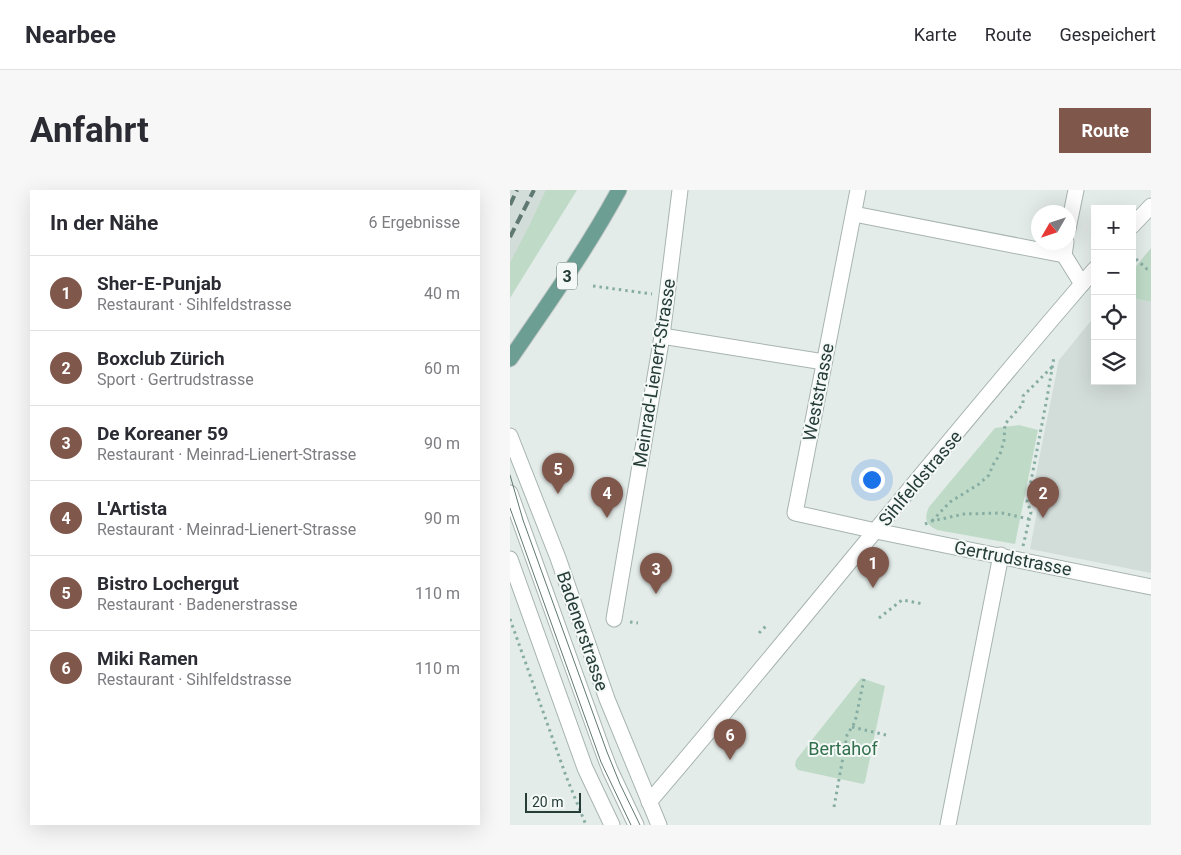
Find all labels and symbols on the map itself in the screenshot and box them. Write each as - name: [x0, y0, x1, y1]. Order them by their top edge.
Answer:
- north arrow: [1031, 205, 1076, 250]
- road number: 3: [557, 262, 577, 290]
- street label: Meinrad-Lienert-Strasse: [629, 277, 679, 469]
- street label: Weststrasse: [798, 341, 838, 443]
- street label: Sihlfeldstrasse: [874, 426, 966, 530]
- pin: 5: [542, 453, 574, 494]
- your location: [859, 467, 885, 493]
- pin: 4: [591, 477, 623, 518]
- pin: 2: [1027, 477, 1059, 518]
- street label: Gertrudstrasse: [952, 536, 1074, 580]
- pin: 1: [857, 547, 889, 588]
- pin: 3: [640, 553, 672, 594]
- street label: Badenerstrasse: [553, 568, 613, 694]
- pin: 6: [714, 719, 746, 760]
- park label: Bertahof: [808, 738, 878, 759]
- scale bar: [525, 790, 581, 813]

